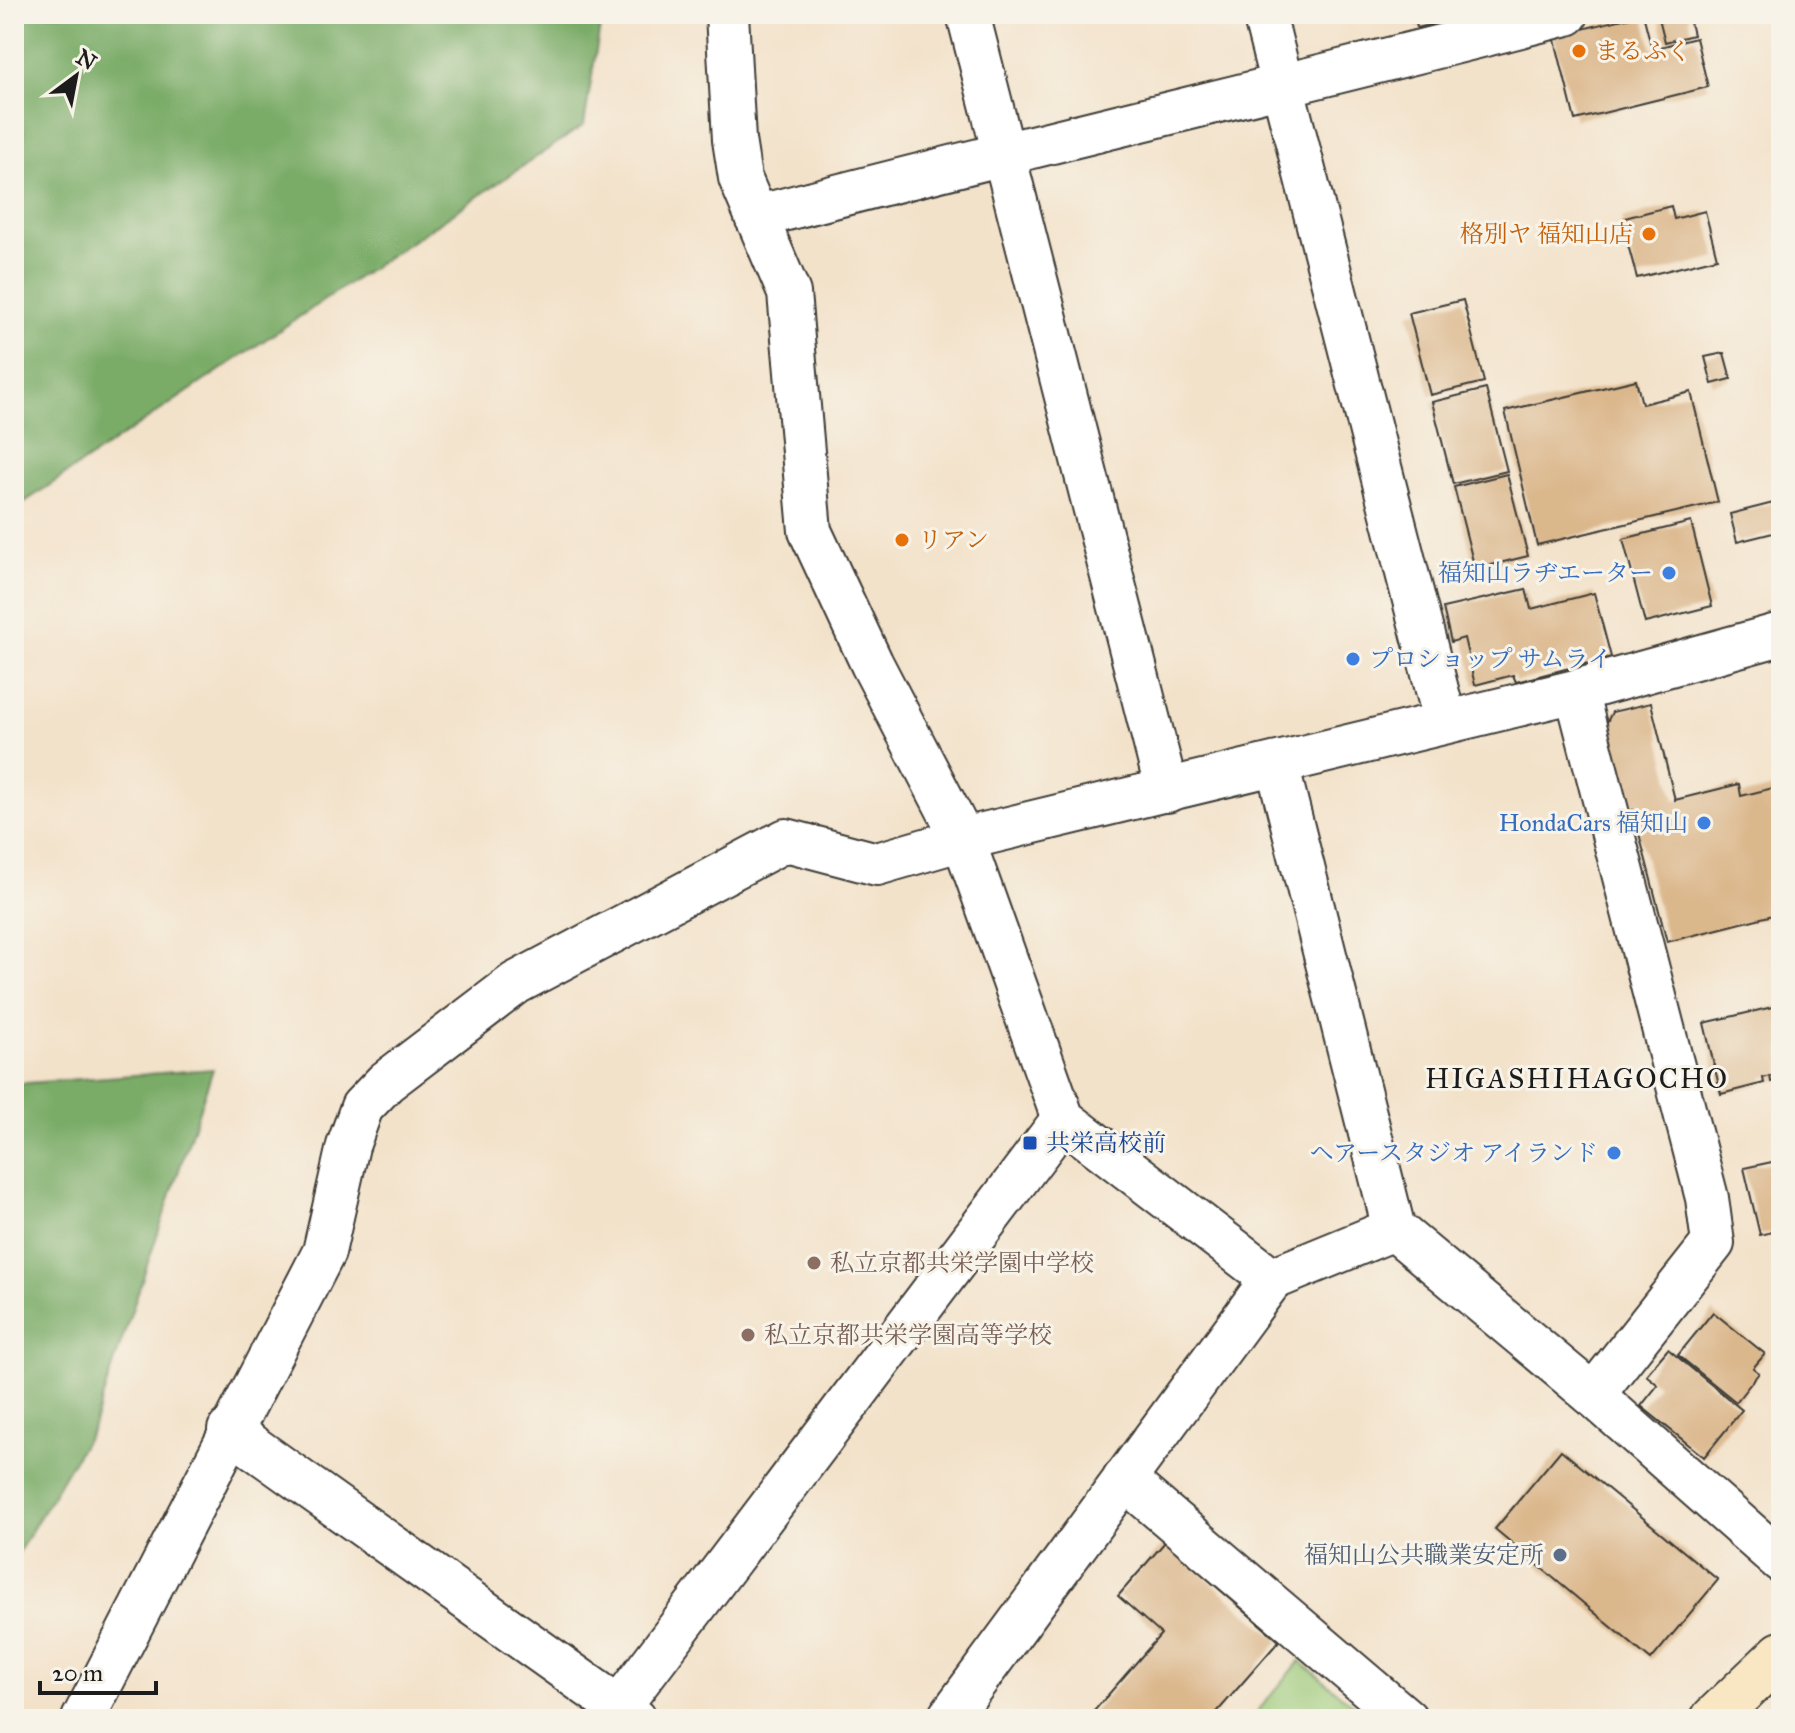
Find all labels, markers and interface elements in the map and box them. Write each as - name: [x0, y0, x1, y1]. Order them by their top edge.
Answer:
- north arrow: [36, 36, 116, 116]
- place label: まるふく: [1595, 36, 1691, 66]
- marker: まるふく: [1570, 42, 1588, 60]
- text: N: [71, 43, 102, 76]
- place label: 格別ヤ 福知山店: [1460, 219, 1633, 249]
- marker: 格別ヤ 福知山店: [1640, 225, 1658, 243]
- place label: リアン: [918, 525, 989, 555]
- marker: リアン: [893, 531, 911, 549]
- place label: 福知山ラヂエーター: [1438, 558, 1653, 588]
- marker: 福知山ラヂエーター: [1660, 564, 1678, 582]
- place label: プロショップ サムライ: [1369, 644, 1612, 674]
- marker: プロショップ サムライ: [1344, 650, 1362, 668]
- place label: HondaCars 福知山: [1499, 808, 1688, 838]
- marker: HondaCars 福知山: [1695, 814, 1713, 832]
- district label: HIGASHIHAGOCHO: [1425, 1061, 1729, 1096]
- place label: 共栄高校前: [1046, 1128, 1166, 1158]
- marker: 共栄高校前: [1021, 1134, 1039, 1152]
- place label: ヘアースタジオ アイランド: [1310, 1138, 1598, 1168]
- marker: ヘアースタジオ アイランド: [1605, 1144, 1623, 1162]
- place label: 私立京都共栄学園中学校: [830, 1248, 1094, 1278]
- marker: 私立京都共栄学園中学校: [805, 1254, 823, 1272]
- place label: 私立京都共栄学園高等学校: [764, 1320, 1052, 1350]
- marker: 私立京都共栄学園高等学校: [739, 1326, 757, 1344]
- place label: 福知山公共職業安定所: [1304, 1540, 1544, 1570]
- marker: 福知山公共職業安定所: [1551, 1546, 1569, 1564]
- scale bar: [40, 1645, 156, 1695]
- text: 20 m: [52, 1658, 103, 1688]

